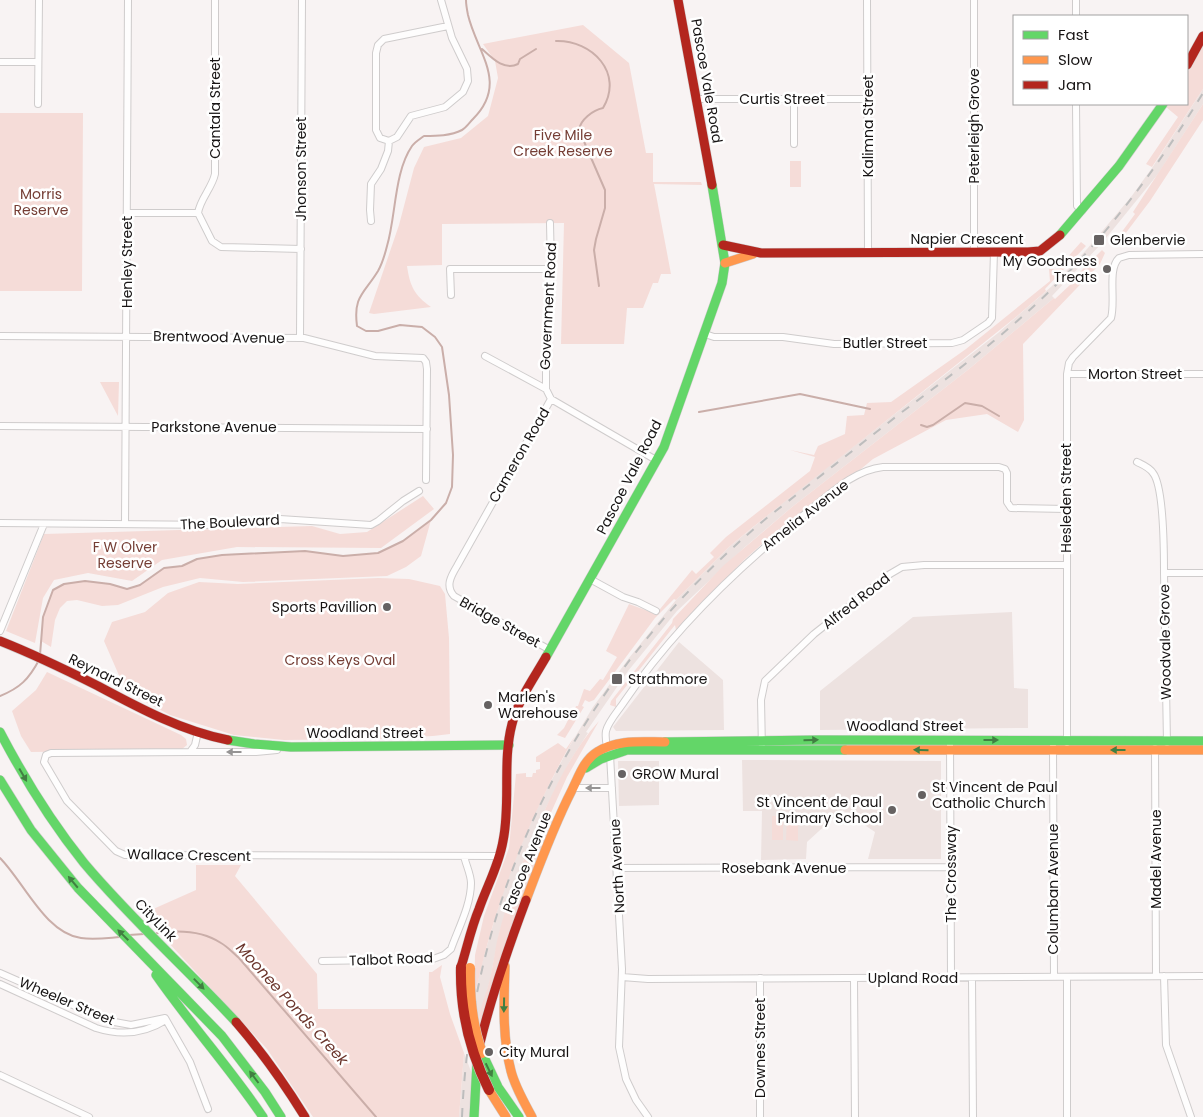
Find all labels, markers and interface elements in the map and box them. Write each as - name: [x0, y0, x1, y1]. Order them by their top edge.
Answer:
- legend: [1013, 15, 1188, 105]
- street label: Pascoe Vale Road: [686, 17, 728, 145]
- text: Fast: [1058, 24, 1089, 45]
- text: Slow: [1058, 49, 1093, 70]
- street label: Cantala Street: [205, 57, 225, 159]
- street label: Peterleigh Grove: [964, 68, 984, 184]
- text: Jam: [1058, 74, 1092, 95]
- street label: Kalimna Street: [858, 75, 878, 177]
- street label: Curtis Street: [739, 89, 825, 109]
- street label: Jhonson Street: [291, 117, 311, 221]
- park label: Five Mile Creek Reserve: [513, 125, 613, 161]
- park label: Morris Reserve: [14, 184, 69, 220]
- street label: Henley Street: [117, 216, 137, 308]
- street label: Napier Crescent: [910, 229, 1024, 249]
- place label: Glenbervie: [1110, 230, 1186, 250]
- marker: Glenbervie: [1092, 233, 1106, 247]
- street label: Government Road: [535, 242, 561, 370]
- place label: My Goodness Treats: [1003, 251, 1097, 287]
- marker: My Goodness Treats: [1101, 263, 1113, 275]
- street label: Brentwood Avenue: [153, 326, 285, 348]
- street label: Butler Street: [843, 333, 927, 353]
- street label: Morton Street: [1088, 364, 1182, 384]
- street label: Cameron Road: [484, 404, 554, 506]
- street label: Pascoe Vale Road: [591, 416, 667, 538]
- street label: Parkstone Avenue: [151, 417, 277, 437]
- street label: Hesleden Street: [1056, 443, 1076, 553]
- street label: Amelia Avenue: [757, 475, 853, 555]
- street label: The Boulevard: [180, 509, 280, 535]
- park label: F W Olver Reserve: [93, 537, 157, 573]
- street label: Alfred Road: [818, 568, 894, 634]
- street label: Woodvale Grove: [1154, 584, 1176, 700]
- street label: Bridge Street: [456, 592, 544, 652]
- place label: Sports Pavillion: [272, 597, 377, 617]
- marker: Sports Pavillion: [381, 601, 393, 613]
- street label: Reynard Street: [65, 648, 167, 712]
- park label: Cross Keys Oval: [284, 650, 396, 670]
- place label: Strathmore: [628, 669, 708, 689]
- marker: Strathmore: [610, 672, 624, 686]
- place label: Marlen's Warehouse: [498, 687, 578, 723]
- marker: Marlen's Warehouse: [482, 699, 494, 711]
- street label: Woodland Street: [846, 716, 964, 736]
- street label: Woodland Street: [306, 723, 424, 743]
- one-way arrow: [803, 736, 819, 744]
- one-way arrow: [983, 736, 999, 744]
- one-way arrow: [912, 746, 928, 754]
- one-way arrow: [1110, 746, 1126, 754]
- one-way arrow: [226, 748, 242, 756]
- place label: GROW Mural: [632, 764, 719, 784]
- marker: GROW Mural: [616, 768, 628, 780]
- one-way arrow: [19, 769, 28, 782]
- place label: St Vincent de Paul Catholic Church: [932, 777, 1058, 813]
- one-way arrow: [584, 784, 600, 792]
- marker: St Vincent de Paul Catholic Church: [916, 789, 928, 801]
- place label: St Vincent de Paul Primary School: [756, 792, 882, 828]
- marker: St Vincent de Paul Primary School: [886, 804, 898, 816]
- street label: Pascoe Avenue: [498, 808, 556, 916]
- street label: Madel Avenue: [1146, 809, 1166, 909]
- street label: North Avenue: [605, 818, 629, 914]
- street label: Columban Avenue: [1043, 823, 1063, 954]
- street label: The Crossway: [941, 825, 961, 923]
- street label: Wallace Crescent: [127, 844, 251, 866]
- street label: Rosebank Avenue: [722, 858, 847, 878]
- one-way arrow: [67, 876, 78, 889]
- street label: CityLink: [130, 894, 182, 947]
- one-way arrow: [117, 930, 129, 942]
- water label: Moonee Ponds Creek: [231, 938, 354, 1071]
- street label: Talbot Road: [349, 948, 433, 970]
- street label: Upland Road: [868, 968, 958, 988]
- street label: Wheeler Street: [16, 972, 118, 1030]
- one-way arrow: [193, 978, 205, 990]
- one-way arrow: [500, 997, 508, 1013]
- street label: Downes Street: [750, 998, 770, 1098]
- place label: City Mural: [499, 1042, 569, 1062]
- marker: City Mural: [483, 1046, 495, 1058]
- one-way arrow: [485, 1063, 494, 1078]
- one-way arrow: [249, 1070, 259, 1084]

